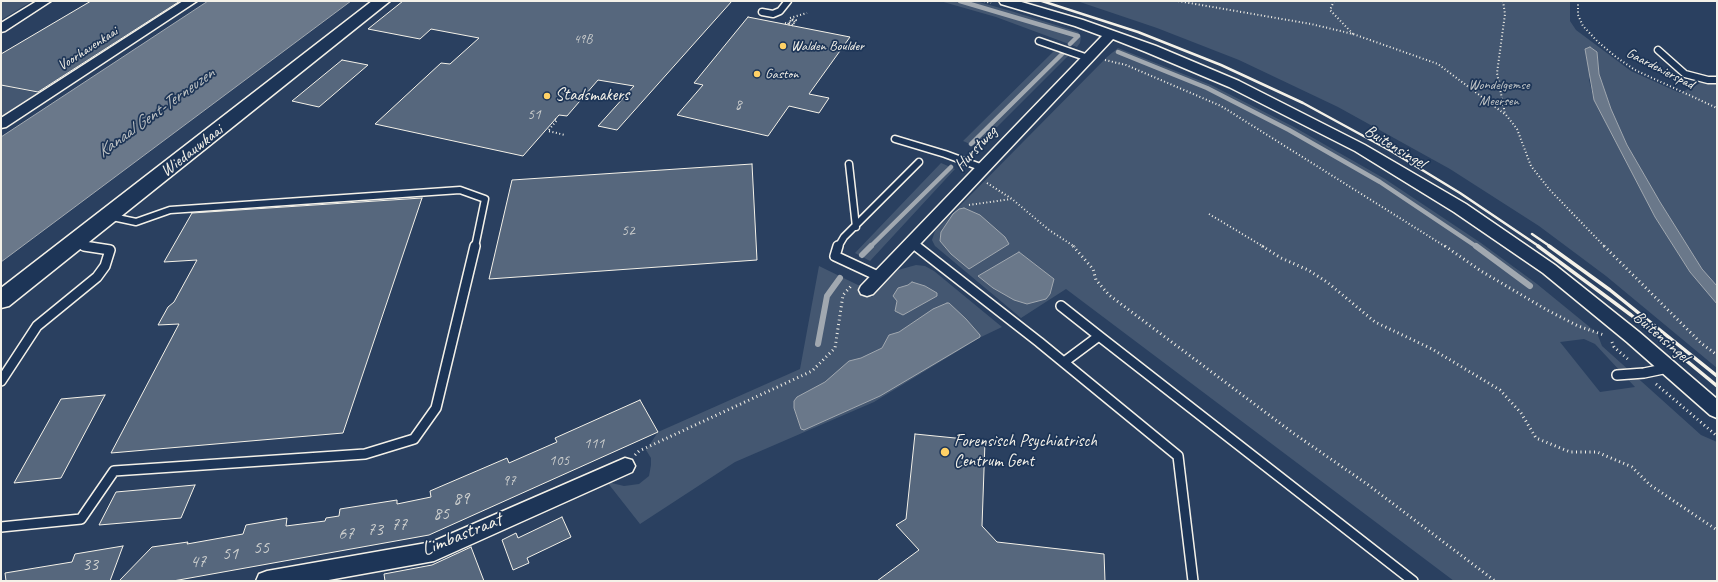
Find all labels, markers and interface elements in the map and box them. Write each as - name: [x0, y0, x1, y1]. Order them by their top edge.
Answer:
- street label: Voorhavenkaai: [55, 23, 121, 75]
- house number: 49B: [574, 32, 592, 48]
- place label: Walden Boulder: [791, 38, 864, 54]
- marker: Walden Boulder: [778, 41, 788, 51]
- street label: Gaardenierspad: [1623, 45, 1697, 93]
- water label: Kanaal Gent-Terneuzen: [93, 63, 219, 163]
- place label: Gaston: [765, 66, 799, 82]
- marker: Gaston: [752, 69, 762, 79]
- park label: Wondelgemse Meersen: [1468, 77, 1530, 110]
- place label: Stadsmakers: [555, 86, 629, 106]
- marker: Stadsmakers: [542, 91, 552, 101]
- house number: 8: [735, 96, 741, 114]
- house number: 51: [527, 106, 541, 124]
- street label: Wiedauwkaai: [157, 120, 227, 182]
- street label: Buitensingel: [1361, 121, 1429, 173]
- street label: Hurstweg: [950, 122, 1002, 176]
- house number: 52: [621, 222, 635, 240]
- street label: Buitensingel: [1629, 307, 1693, 367]
- place label: Forensisch Psychiatrisch Centrum Gent: [954, 432, 1097, 472]
- house number: 111: [584, 435, 604, 453]
- marker: Forensisch Psychiatrisch Centrum Gent: [939, 446, 951, 458]
- house number: 105: [549, 452, 569, 470]
- house number: 97: [502, 472, 516, 490]
- house number: 89: [453, 488, 469, 510]
- house number: 85: [433, 503, 449, 525]
- street label: Limbastraat: [418, 508, 506, 562]
- house number: 77: [391, 514, 407, 536]
- house number: 73: [367, 519, 383, 541]
- house number: 67: [338, 523, 354, 545]
- house number: 55: [253, 537, 269, 559]
- house number: 51: [222, 543, 238, 565]
- house number: 47: [190, 551, 206, 573]
- house number: 33: [82, 554, 98, 576]

